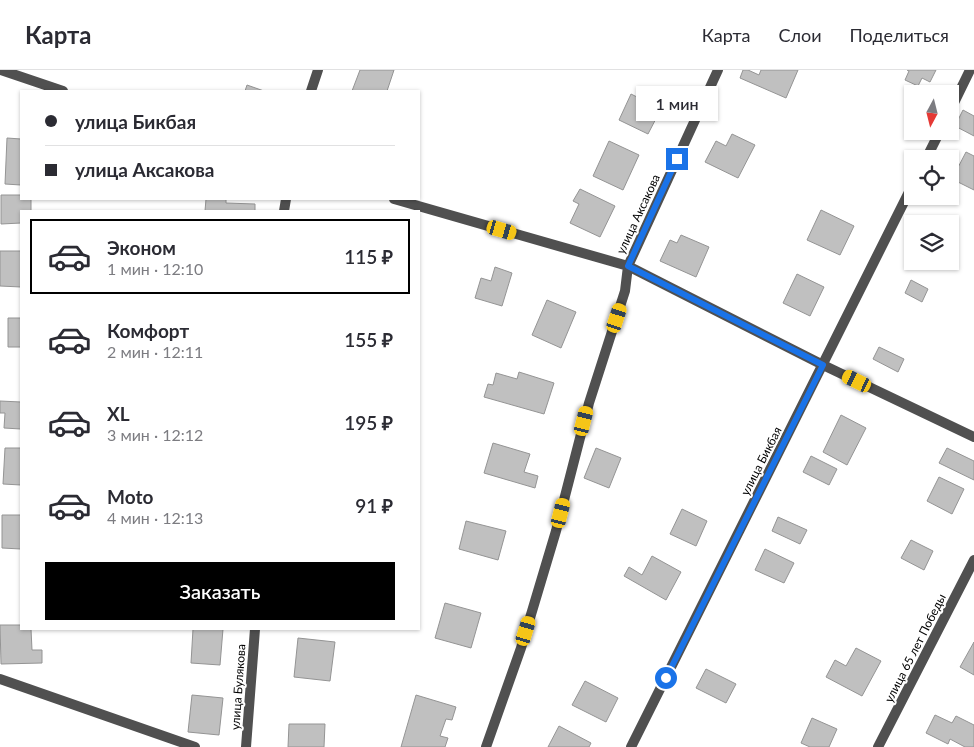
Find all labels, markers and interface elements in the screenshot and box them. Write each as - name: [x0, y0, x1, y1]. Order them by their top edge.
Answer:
- text: Карта: [25, 20, 92, 49]
- text: Карта: [702, 24, 750, 46]
- text: Слои: [778, 24, 822, 46]
- text: Поделиться: [850, 24, 949, 46]
- north arrow: [904, 85, 959, 140]
- map controls: [904, 85, 959, 270]
- callout: 1 мин: [636, 87, 718, 122]
- text: 1 мин: [656, 94, 698, 113]
- text: улица Бикбая: [75, 110, 196, 133]
- route end: [666, 148, 688, 170]
- button: locate: [904, 150, 959, 205]
- text: улица Аксакова: [75, 158, 214, 181]
- street label: улица Аксакова: [613, 172, 663, 256]
- button: layers: [904, 215, 959, 270]
- car: [485, 219, 518, 241]
- icon: car: [47, 234, 92, 279]
- text: Эконом: [107, 236, 176, 259]
- text: 115 ₽: [344, 245, 393, 268]
- text: 1 мин · 12:10: [107, 259, 203, 278]
- car: [605, 301, 628, 335]
- icon: car: [47, 317, 92, 362]
- text: Комфорт: [107, 319, 189, 342]
- text: 155 ₽: [344, 328, 393, 351]
- text: 2 мин · 12:11: [107, 342, 203, 361]
- car: [840, 368, 873, 394]
- icon: car: [47, 400, 92, 445]
- text: XL: [107, 402, 130, 425]
- car: [573, 405, 594, 437]
- text: 195 ₽: [344, 411, 393, 434]
- street label: улица Бикбая: [737, 424, 785, 498]
- text: 3 мин · 12:12: [107, 425, 203, 444]
- icon: car: [47, 483, 92, 528]
- text: Moto: [107, 485, 153, 508]
- text: 91 ₽: [355, 494, 393, 517]
- car: [550, 497, 571, 529]
- text: 4 мин · 12:13: [107, 508, 203, 527]
- button: Заказать: [45, 562, 395, 620]
- street label: улица 65 лет Победы: [881, 591, 949, 705]
- car: [514, 614, 537, 648]
- street label: улица Булякова: [228, 643, 248, 731]
- route start: [655, 667, 677, 689]

